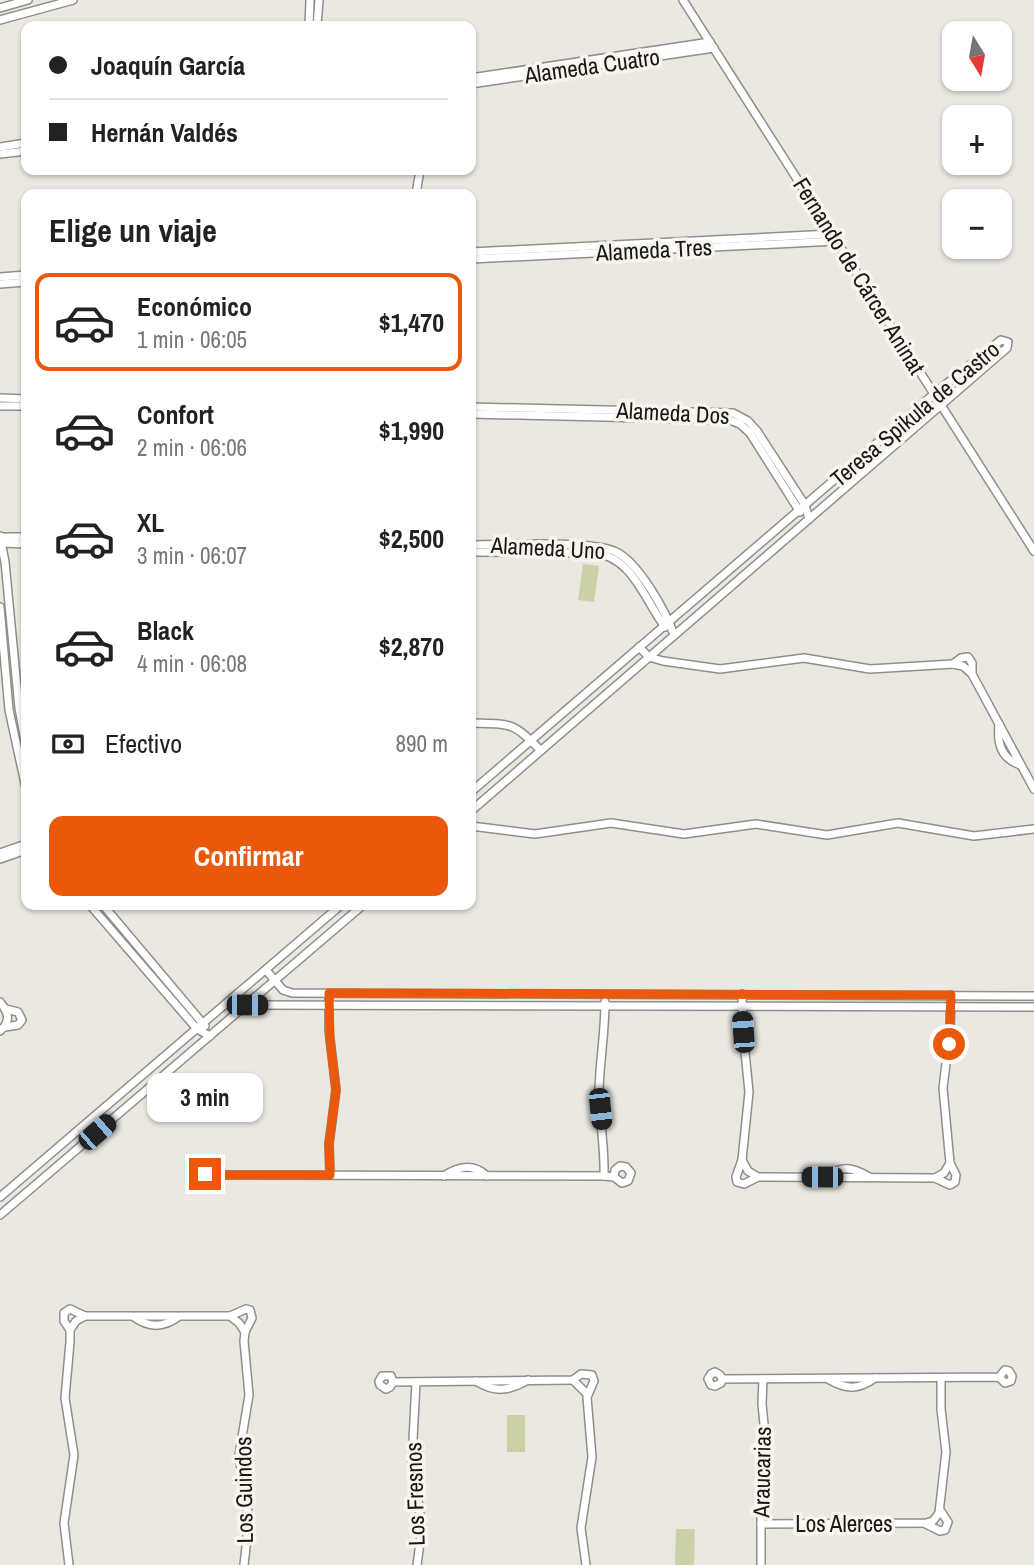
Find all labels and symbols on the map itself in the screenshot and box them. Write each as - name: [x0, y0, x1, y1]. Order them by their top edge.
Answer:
- north arrow: [942, 21, 1012, 91]
- street label: Alameda Cuatro: [521, 41, 662, 90]
- street label: Fernando de Cárcer Aninat: [786, 171, 933, 380]
- street label: Alameda Tres: [594, 231, 713, 268]
- street label: Teresa Spikula de Castro: [824, 334, 1006, 494]
- street label: Alameda Dos: [615, 394, 730, 431]
- street label: Alameda Uno: [489, 529, 606, 566]
- car: [227, 995, 269, 1016]
- car: [732, 1010, 755, 1054]
- route start: [933, 1028, 965, 1060]
- callout: 3 min: [147, 1072, 263, 1122]
- car: [588, 1087, 613, 1131]
- car: [75, 1110, 120, 1154]
- route end: [189, 1158, 221, 1190]
- car: [802, 1167, 844, 1188]
- street label: Araucarias: [745, 1426, 778, 1519]
- street label: Los Guindos: [227, 1436, 260, 1544]
- street label: Los Fresnos: [397, 1442, 432, 1546]
- street label: Los Alerces: [795, 1508, 893, 1539]

